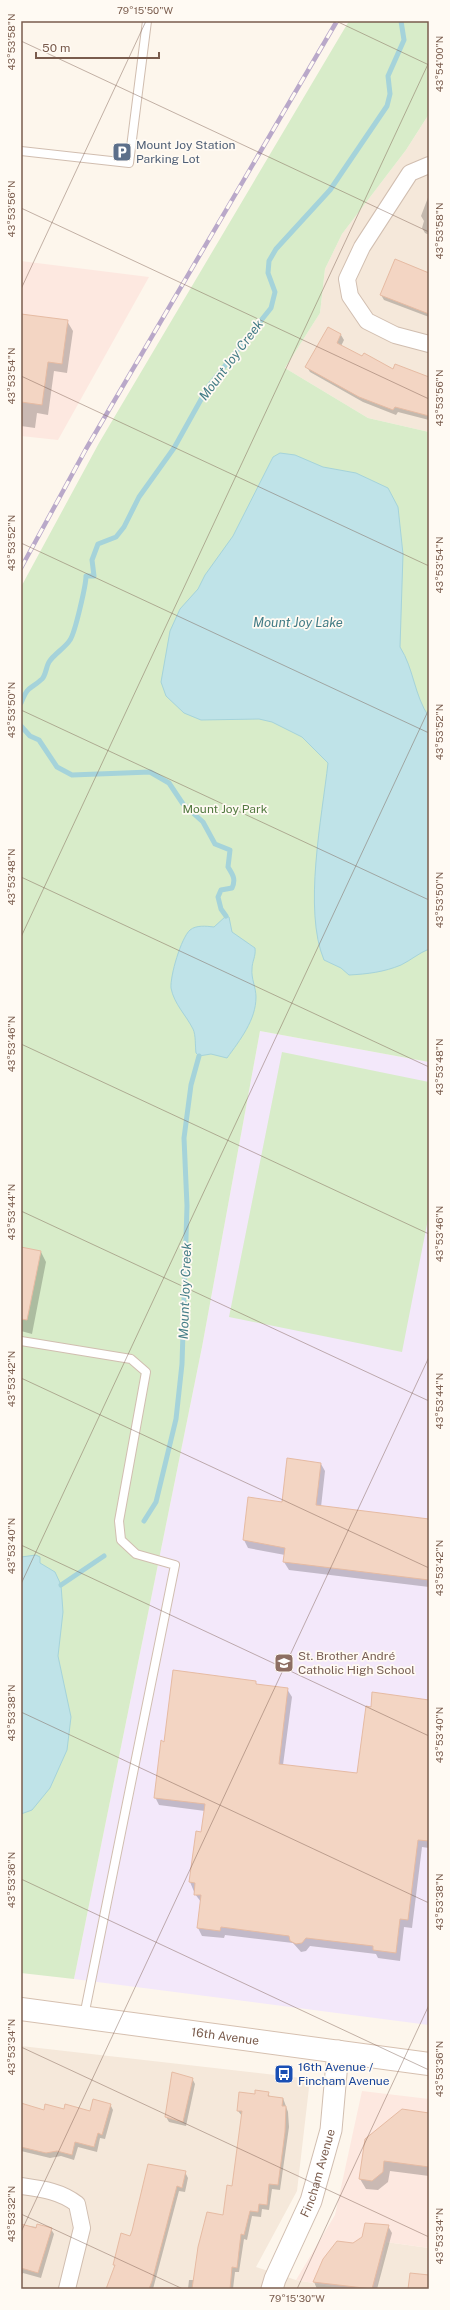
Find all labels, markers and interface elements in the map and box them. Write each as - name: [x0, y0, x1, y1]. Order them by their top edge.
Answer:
- text: 79°15'50"W: [117, 4, 173, 16]
- text: 43°53'58"N: [5, 13, 17, 71]
- scale bar: [36, 34, 159, 60]
- text: 43°54'00"N: [433, 36, 445, 92]
- text: 50 m: [42, 41, 70, 55]
- place label: Mount Joy Station Parking Lot: [136, 138, 235, 166]
- parking icon: Mount Joy Station Parking Lot: [111, 141, 133, 163]
- text: 43°53'56"N: [5, 181, 17, 237]
- text: 43°53'58"N: [433, 202, 445, 260]
- water label: Mount Joy Creek: [196, 317, 266, 403]
- text: 43°53'54"N: [5, 348, 17, 404]
- text: 43°53'56"N: [433, 370, 445, 426]
- text: 43°53'52"N: [5, 515, 17, 571]
- text: 43°53'54"N: [433, 537, 445, 593]
- water label: Mount Joy Lake: [253, 615, 343, 630]
- text: 43°53'50"N: [5, 682, 17, 738]
- text: 43°53'52"N: [433, 704, 445, 760]
- park label: Mount Joy Park: [183, 802, 268, 816]
- text: 43°53'48"N: [5, 849, 17, 905]
- text: 43°53'50"N: [433, 872, 445, 928]
- text: 43°53'46"N: [5, 1016, 17, 1072]
- text: 43°53'48"N: [433, 1039, 445, 1095]
- text: 43°53'44"N: [5, 1184, 17, 1240]
- text: 43°53'46"N: [433, 1206, 445, 1262]
- water label: Mount Joy Creek: [176, 1242, 194, 1340]
- text: 43°53'42"N: [5, 1351, 17, 1407]
- text: 43°53'44"N: [433, 1373, 445, 1429]
- text: 43°53'40"N: [5, 1518, 17, 1574]
- text: 43°53'42"N: [433, 1540, 445, 1596]
- place label: St. Brother André Catholic High School: [298, 1649, 415, 1677]
- school or university icon: St. Brother André Catholic High School: [273, 1652, 295, 1674]
- text: 43°53'38"N: [5, 1685, 17, 1741]
- text: 43°53'40"N: [433, 1707, 445, 1763]
- text: 43°53'36"N: [5, 1852, 17, 1908]
- text: 43°53'38"N: [433, 1874, 445, 1930]
- text: 43°53'34"N: [5, 2019, 17, 2075]
- street label: 16th Avenue: [190, 2025, 260, 2048]
- text: 43°53'36"N: [433, 2041, 445, 2097]
- place label: 16th Avenue / Fincham Avenue: [298, 2060, 390, 2088]
- bus stop icon: 16th Avenue / Fincham Avenue: [273, 2063, 295, 2085]
- street label: Fincham Avenue: [297, 2127, 338, 2220]
- text: 43°53'32"N: [5, 2186, 17, 2242]
- text: 43°53'34"N: [433, 2208, 445, 2264]
- text: 79°15'30"W: [269, 2292, 325, 2304]

